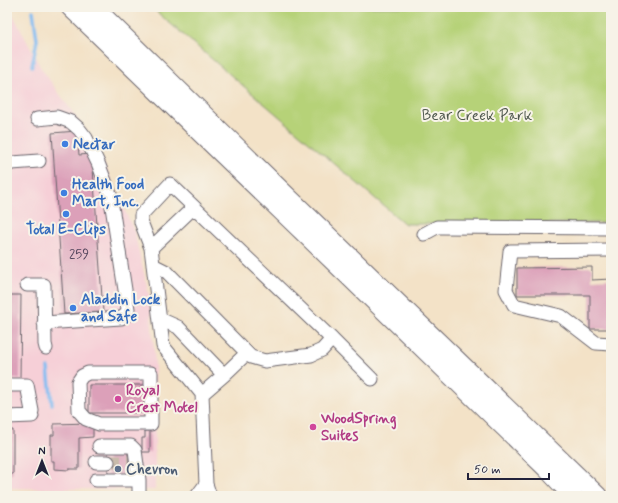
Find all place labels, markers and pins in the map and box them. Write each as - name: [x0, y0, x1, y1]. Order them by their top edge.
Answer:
- place label: Nectar: [73, 135, 116, 155]
- marker: Nectar: [60, 139, 70, 149]
- place label: Health Food Mart, Inc.: [72, 175, 145, 212]
- marker: Health Food Mart, Inc.: [59, 188, 69, 198]
- marker: Total E-Clips: [61, 209, 71, 219]
- place label: Total E-Clips: [26, 220, 106, 240]
- place label: Aladdin Lock and Safe: [81, 290, 161, 327]
- marker: Aladdin Lock and Safe: [68, 303, 78, 313]
- place label: Royal Crest Motel: [126, 381, 198, 418]
- marker: Royal Crest Motel: [113, 394, 123, 404]
- place label: WoodSpring Suites: [320, 409, 397, 446]
- marker: WoodSpring Suites: [308, 422, 318, 432]
- place label: Chevron: [126, 460, 178, 480]
- marker: Chevron: [113, 464, 123, 474]

